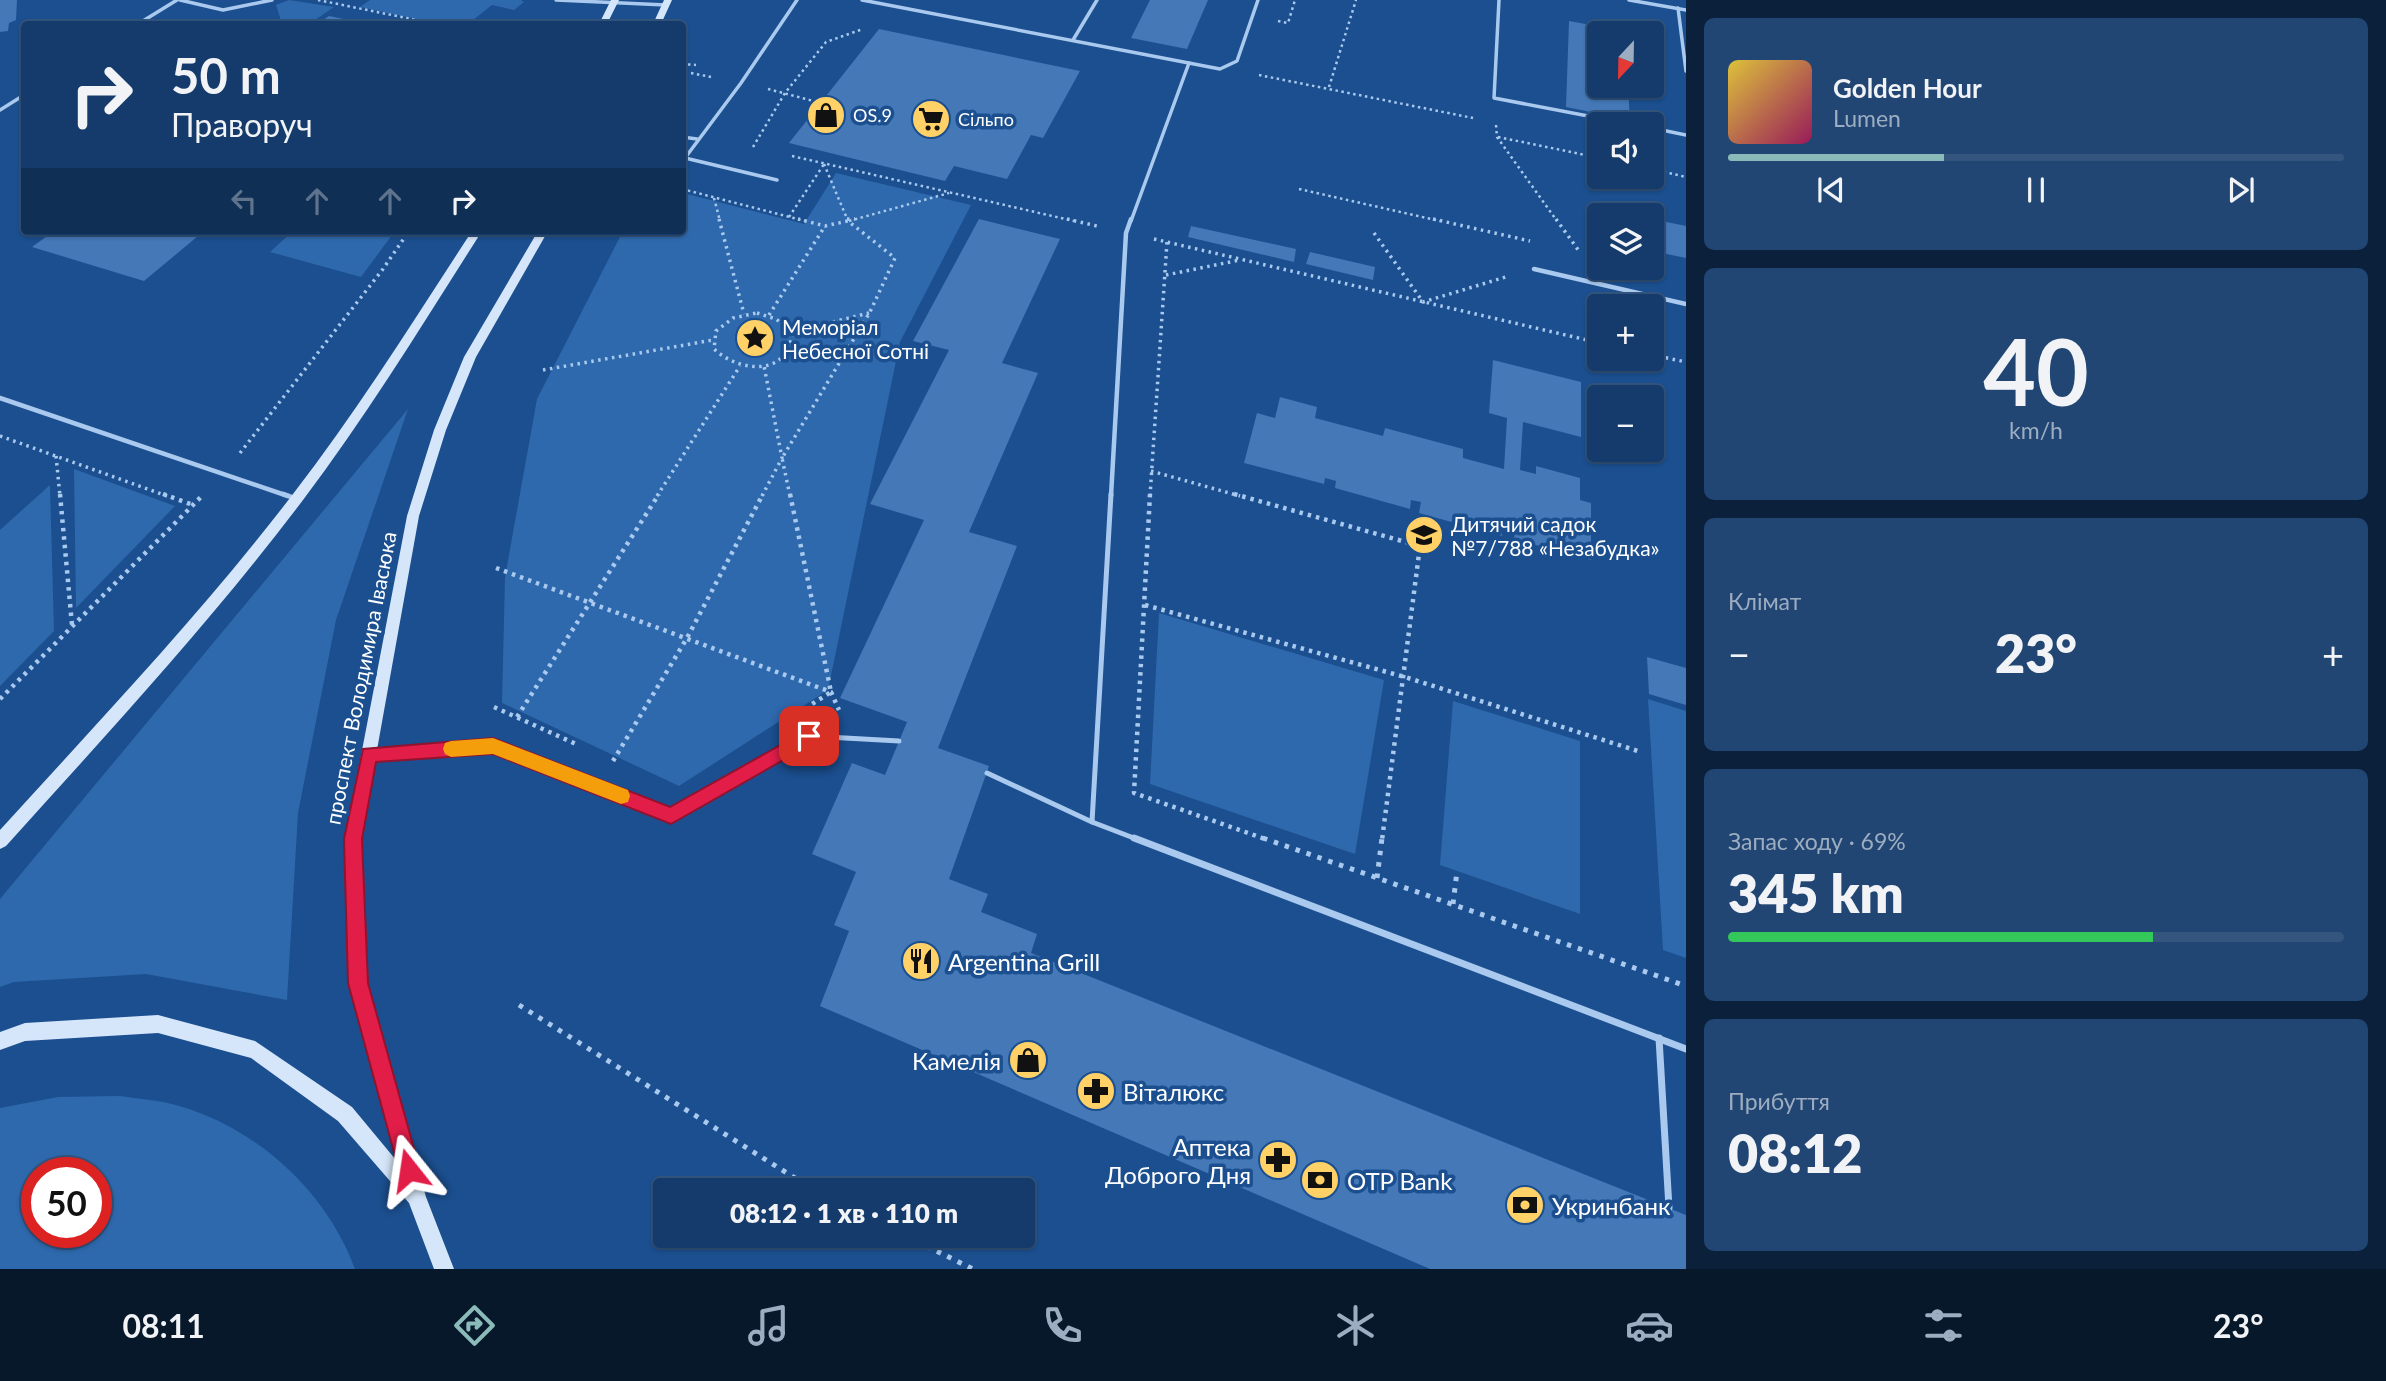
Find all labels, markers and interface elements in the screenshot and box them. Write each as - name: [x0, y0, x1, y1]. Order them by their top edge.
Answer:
- north arrow: [1587, 21, 1664, 98]
- map controls: [1587, 21, 1664, 462]
- text: 50 m: [171, 46, 281, 104]
- icon: right: [56, 49, 147, 140]
- text: Golden Hour: [1833, 72, 1982, 104]
- shop icon: OS.9: [805, 94, 847, 136]
- supermarket icon: Сільпо: [910, 98, 952, 140]
- place label: OS.9: [853, 104, 892, 126]
- text: Lumen: [1833, 104, 1901, 132]
- text: Праворуч: [171, 105, 313, 144]
- place label: Сільпо: [958, 108, 1014, 130]
- button: sound: [1587, 112, 1664, 189]
- icon: previous: [1812, 171, 1850, 209]
- icon: pause: [2017, 171, 2055, 209]
- icon: next: [2222, 171, 2260, 209]
- icon: left: [225, 182, 263, 220]
- icon: ahead: [298, 182, 336, 220]
- icon: ahead: [371, 182, 409, 220]
- icon: right: [444, 182, 482, 220]
- button: layers: [1587, 203, 1664, 280]
- button: +: [1587, 294, 1664, 371]
- place label: Меморіал Небесної Сотні: [782, 314, 929, 363]
- text: 40: [1983, 316, 2089, 425]
- place icon: Меморіал Небесної Сотні: [734, 317, 776, 359]
- button: −: [1587, 385, 1664, 462]
- text: km/h: [2009, 416, 2063, 444]
- place label: Дитячий садок №7/788 «Незабудка»: [1451, 511, 1660, 560]
- school or university icon: Дитячий садок №7/788 «Незабудка»: [1403, 514, 1445, 556]
- street label: проспект Володимира Івасюка: [319, 529, 401, 827]
- text: Клімат: [1728, 587, 1801, 615]
- text: 23°: [1995, 622, 2077, 684]
- text: −: [1728, 631, 1750, 677]
- text: +: [2322, 631, 2344, 677]
- pin: [779, 706, 839, 766]
- icon: arrive: [790, 717, 828, 755]
- text: Запас ходу · 69%: [1728, 827, 1906, 855]
- text: 345 km: [1728, 862, 1904, 924]
- restaurant icon: Argentina Grill: [900, 940, 942, 982]
- place label: Argentina Grill: [948, 947, 1100, 976]
- shop icon: Камелія: [1007, 1039, 1049, 1081]
- place label: Камелія: [912, 1046, 1001, 1075]
- pharmacy icon: Віталюкс: [1075, 1070, 1117, 1112]
- place label: Віталюкс: [1123, 1077, 1224, 1106]
- text: Прибуття: [1728, 1087, 1830, 1115]
- text: 08:12: [1728, 1122, 1862, 1184]
- place label: Аптека Доброго Дня: [1105, 1132, 1251, 1189]
- position arrow: [372, 1133, 446, 1207]
- pharmacy icon: Аптека Доброго Дня: [1257, 1139, 1299, 1181]
- speed limit sign: 50: [21, 1157, 112, 1248]
- bank icon: OTP Bank: [1299, 1159, 1341, 1201]
- place label: OTP Bank: [1347, 1166, 1453, 1195]
- bank icon: Укринбанк: [1504, 1184, 1546, 1226]
- place label: Укринбанк: [1552, 1191, 1671, 1220]
- text: 08:12 · 1 хв · 110 m: [730, 1197, 958, 1229]
- icon: directions: [450, 1301, 499, 1350]
- icon: music: [744, 1301, 793, 1350]
- icon: phone: [1038, 1301, 1087, 1350]
- icon: climate: [1331, 1301, 1380, 1350]
- icon: car: [1625, 1301, 1674, 1350]
- icon: filters: [1919, 1301, 1968, 1350]
- text: 08:11: [122, 1306, 205, 1345]
- text: 23°: [2213, 1306, 2263, 1345]

